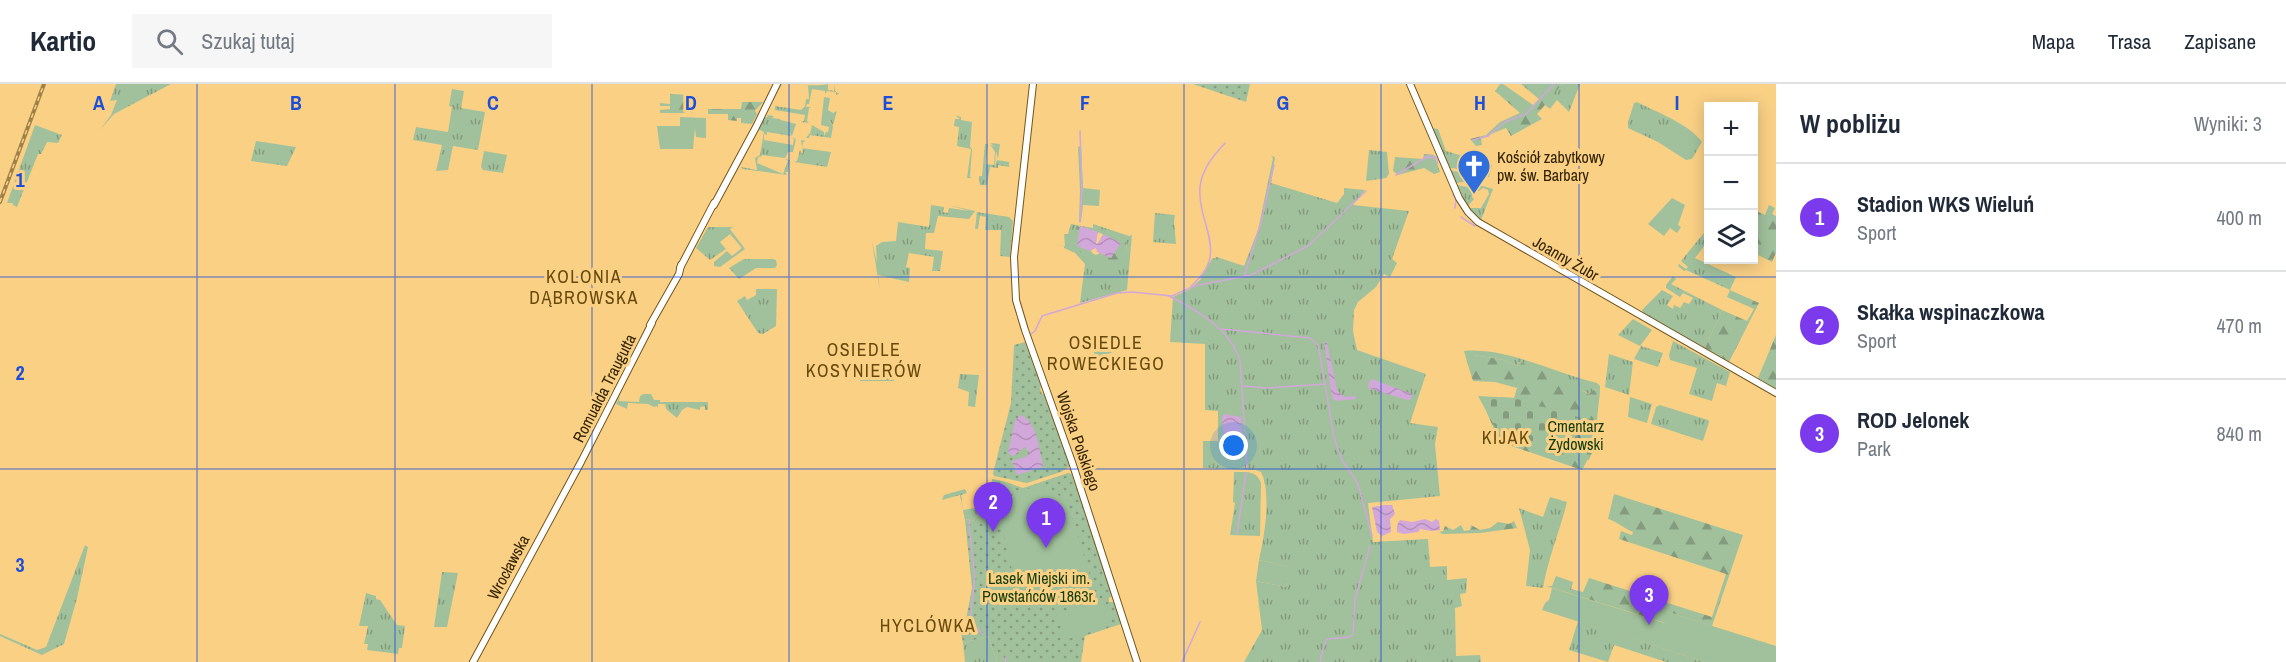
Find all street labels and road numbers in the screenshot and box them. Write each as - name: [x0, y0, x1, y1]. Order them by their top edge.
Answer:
- street label: Joanny Żubr: [1529, 230, 1604, 286]
- street label: Romualda Traugutta: [567, 329, 641, 446]
- street label: Wojska Polskiego: [1052, 388, 1106, 494]
- street label: Wrocławska: [482, 530, 535, 603]

